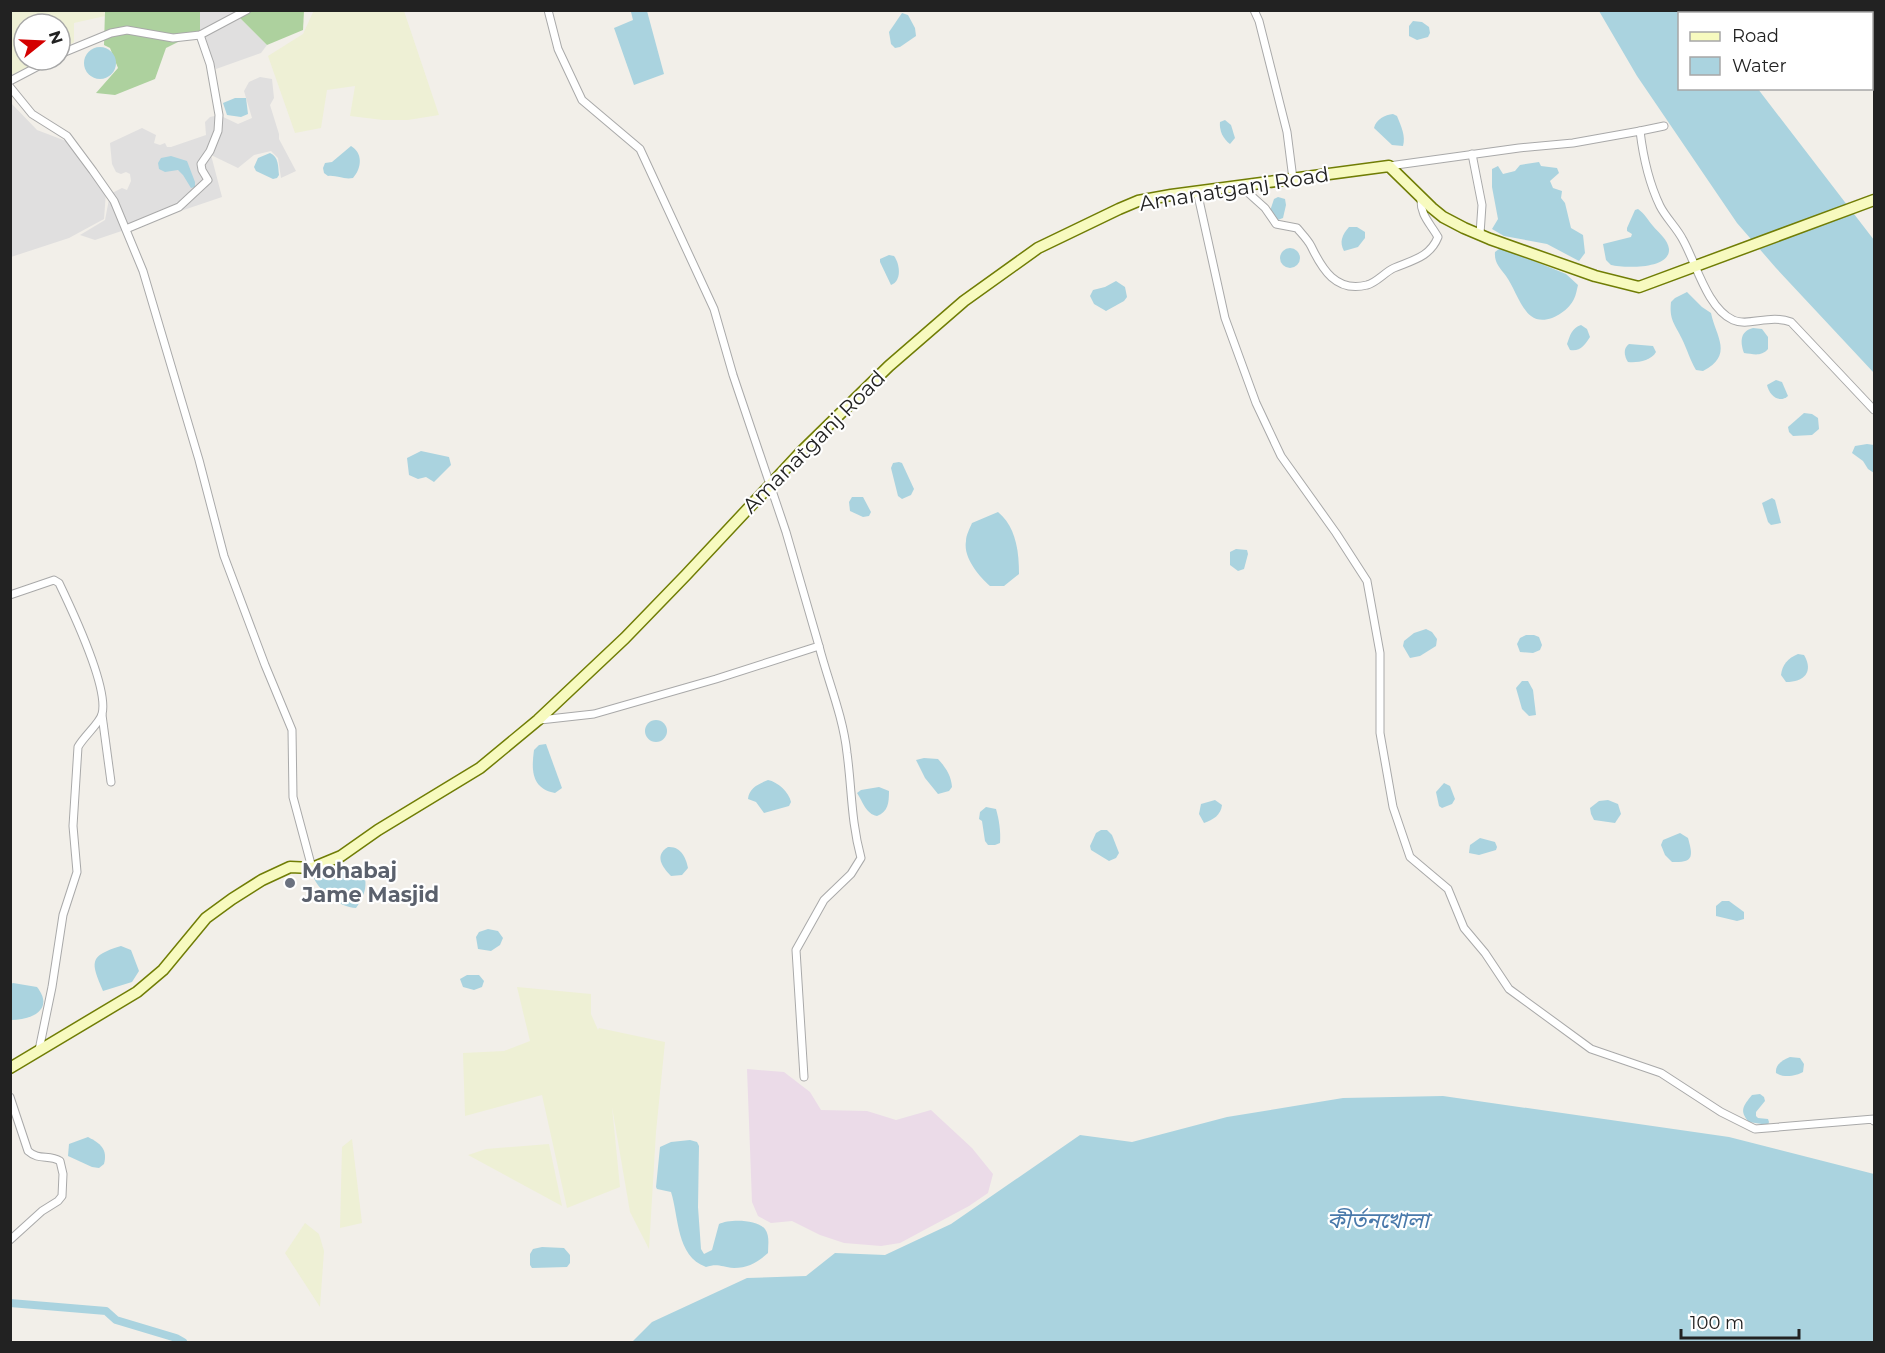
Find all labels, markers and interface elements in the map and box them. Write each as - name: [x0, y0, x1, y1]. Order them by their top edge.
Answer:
- north arrow: [12, 12, 72, 72]
- legend: [1678, 12, 1873, 90]
- text: Road: [1732, 25, 1779, 47]
- text: N: [45, 28, 67, 47]
- text: Water: [1732, 55, 1787, 77]
- street label: Amanatganj Road: [1137, 161, 1330, 216]
- street label: Amanatganj Road: [737, 365, 890, 518]
- place label: Mohabaj Jame Masjid: [301, 858, 439, 907]
- marker: Mohabaj Jame Masjid: [283, 876, 297, 890]
- water label: কীর্তনখোলা: [1327, 1207, 1433, 1234]
- scale bar: [1681, 1302, 1800, 1340]
- text: 100 m: [1690, 1312, 1744, 1334]

